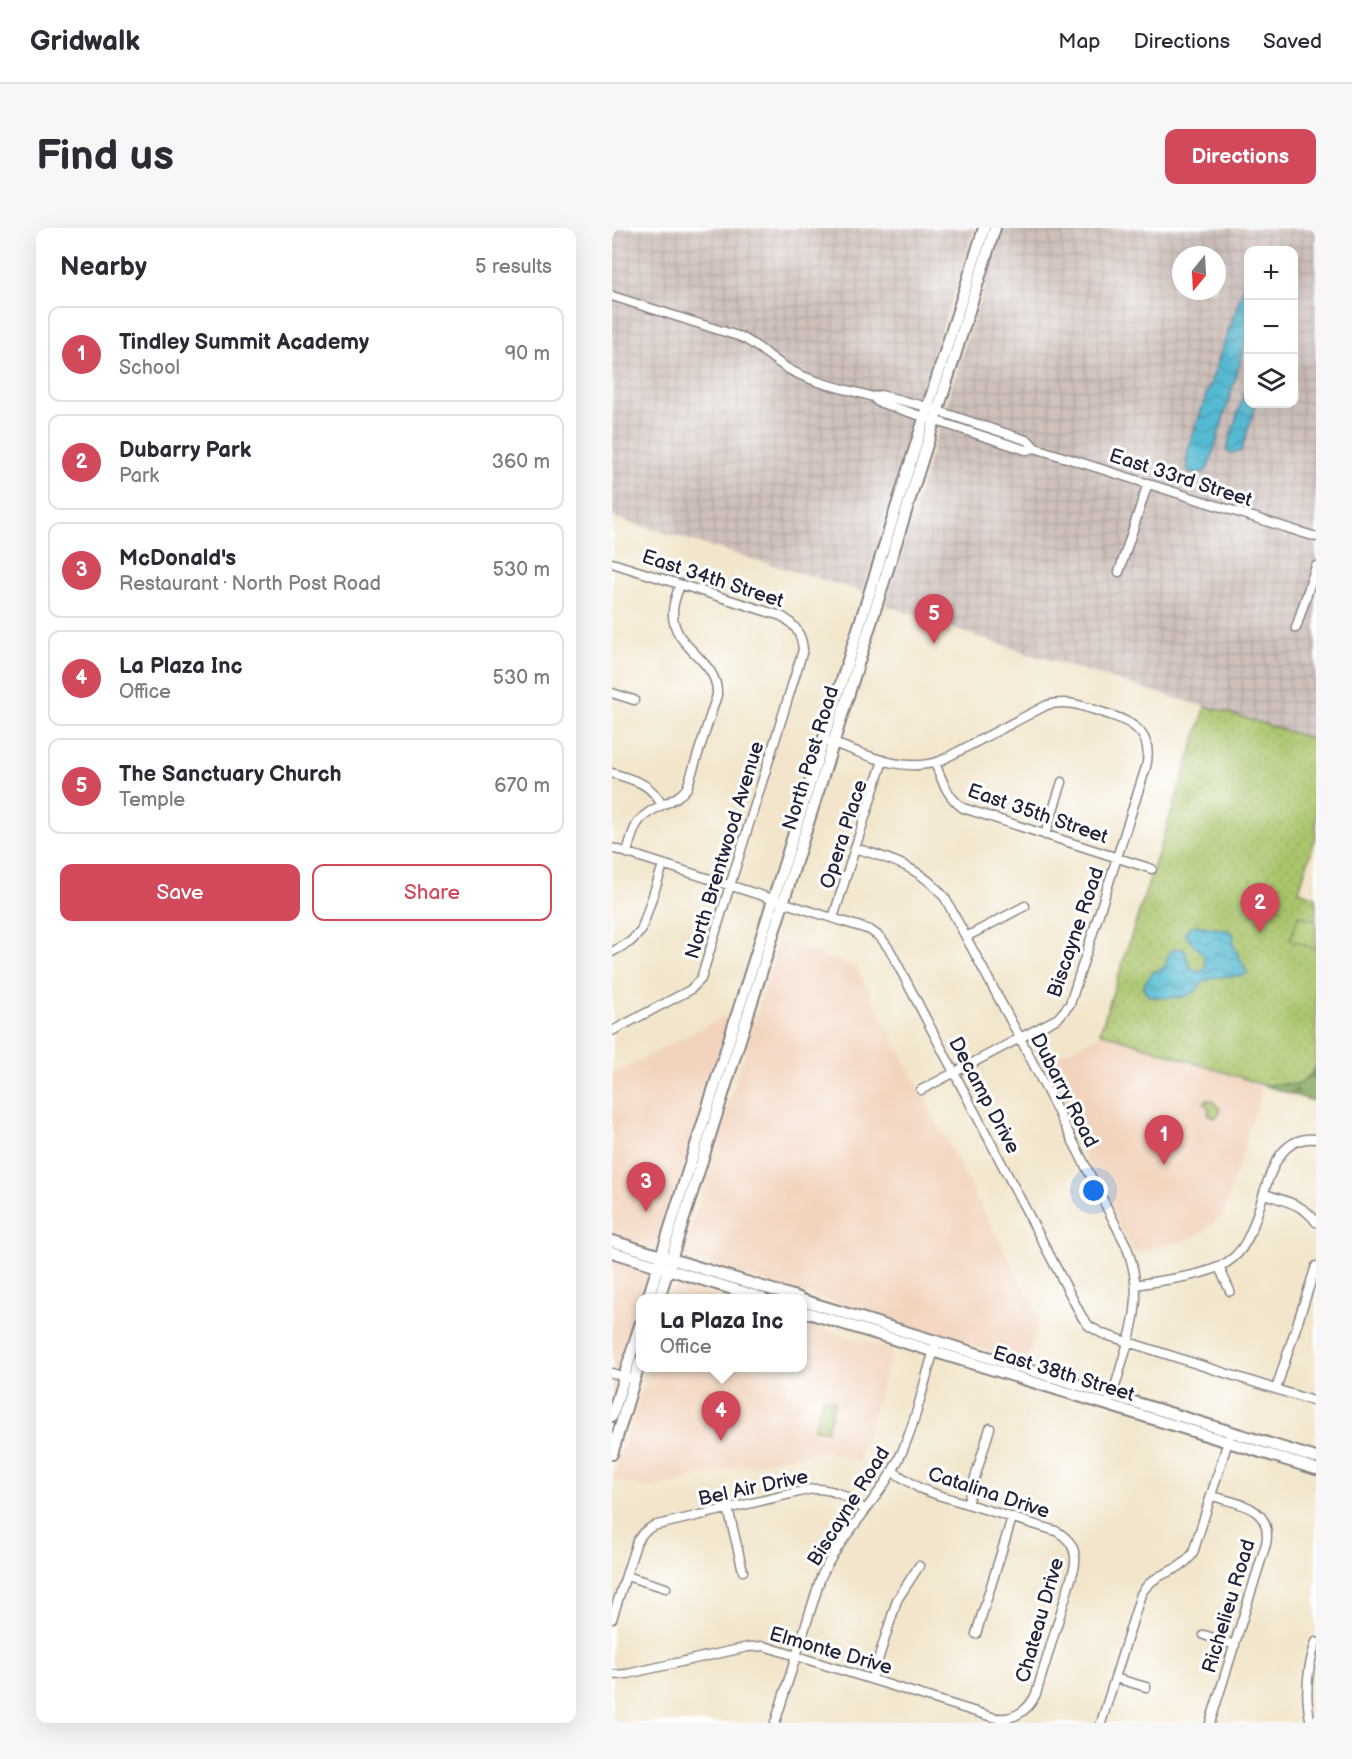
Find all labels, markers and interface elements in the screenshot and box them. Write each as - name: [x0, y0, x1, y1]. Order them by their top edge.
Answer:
- text: Gridwalk: [30, 25, 140, 58]
- text: Map: [1058, 29, 1101, 54]
- text: Directions: [1134, 29, 1230, 54]
- text: Saved: [1263, 29, 1322, 54]
- button: Directions: [1165, 129, 1316, 184]
- text: Find us: [36, 131, 174, 182]
- north arrow: [1172, 246, 1226, 300]
- map controls: [1244, 246, 1298, 408]
- button: +: [1244, 246, 1298, 300]
- text: Nearby: [60, 252, 147, 283]
- text: 5 results: [475, 255, 552, 279]
- button: −: [1244, 300, 1298, 354]
- text: Tindley Summit Academy: [119, 329, 369, 356]
- text: 1: [77, 342, 86, 366]
- text: 90 m: [505, 342, 550, 366]
- button: layers: [1244, 354, 1298, 408]
- text: School: [119, 356, 180, 380]
- text: Dubarry Park: [119, 437, 251, 464]
- street label: East 33rd Street: [1106, 444, 1255, 512]
- text: 2: [76, 450, 87, 474]
- text: 360 m: [492, 450, 550, 474]
- text: Park: [119, 464, 159, 488]
- text: McDonald's: [119, 545, 236, 572]
- street label: East 34th Street: [639, 545, 787, 613]
- text: 3: [76, 558, 87, 582]
- text: 530 m: [493, 558, 550, 582]
- text: Restaurant · North Post Road: [119, 572, 381, 596]
- pin: 5: [914, 594, 954, 644]
- text: La Plaza Inc: [119, 653, 243, 680]
- text: 4: [76, 666, 87, 690]
- text: 530 m: [493, 666, 550, 690]
- text: Office: [119, 680, 171, 704]
- street label: North Post Road: [778, 683, 844, 833]
- street label: North Brentwood Avenue: [680, 738, 770, 962]
- text: The Sanctuary Church: [119, 761, 342, 788]
- text: 5: [76, 774, 87, 798]
- text: 670 m: [494, 774, 550, 798]
- street label: Opera Place: [815, 777, 873, 892]
- street label: East 35th Street: [964, 779, 1111, 849]
- text: Temple: [119, 788, 185, 812]
- button: Save: [60, 864, 300, 921]
- button: Share: [312, 864, 552, 921]
- street label: Biscayne Road: [1042, 864, 1109, 1001]
- pin: 2: [1240, 884, 1280, 933]
- street label: Dubarry Road: [1025, 1029, 1103, 1152]
- street label: Decamp Drive: [943, 1033, 1025, 1158]
- pin: 1: [1144, 1116, 1184, 1165]
- pin: 3: [627, 1162, 666, 1212]
- your location: [1079, 1176, 1108, 1205]
- popup: [636, 1294, 807, 1372]
- text: La Plaza Inc: [660, 1308, 783, 1335]
- text: Office: [660, 1335, 712, 1359]
- street label: East 38th Street: [990, 1341, 1138, 1407]
- pin: 4: [702, 1392, 740, 1441]
- street label: Biscayne Road: [803, 1442, 895, 1571]
- street label: Catalina Drive: [925, 1462, 1053, 1524]
- street label: Bel Air Drive: [696, 1465, 811, 1511]
- street label: Richelieu Road: [1197, 1537, 1261, 1676]
- street label: Chateau Drive: [1011, 1555, 1069, 1686]
- street label: Elmonte Drive: [767, 1622, 895, 1680]

